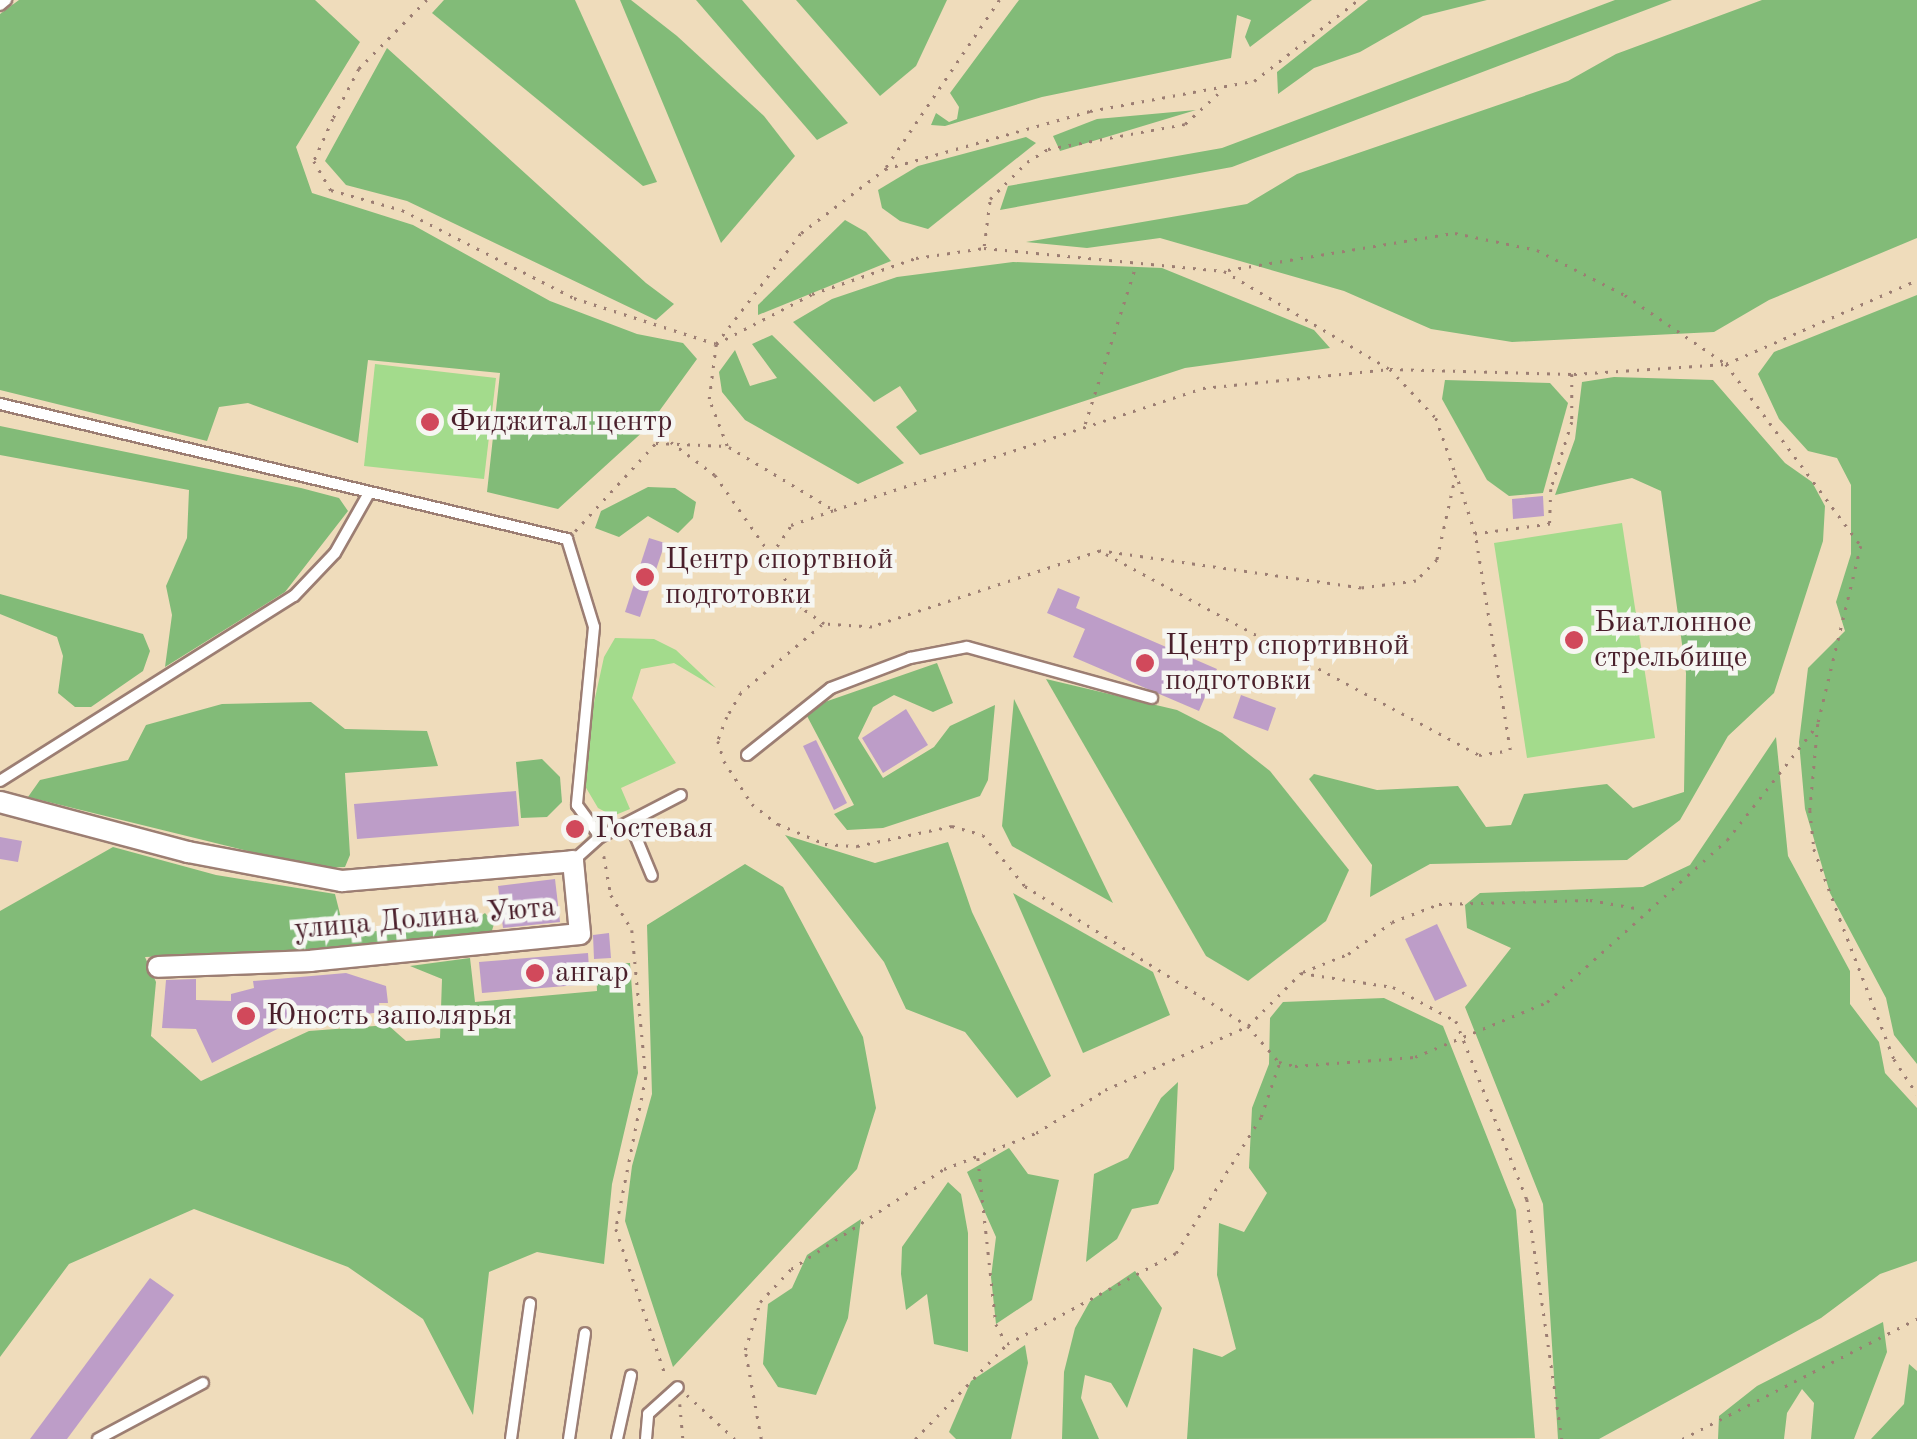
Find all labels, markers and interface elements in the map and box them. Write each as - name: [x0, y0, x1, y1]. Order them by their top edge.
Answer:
- place label: Фиджитал центр: [450, 404, 673, 440]
- marker: Фиджитал центр: [419, 411, 441, 433]
- place label: Центр спортвной подготовки: [665, 542, 893, 612]
- marker: Центр спортвной подготовки: [634, 566, 656, 588]
- place label: Биатлонное стрельбище: [1594, 605, 1751, 676]
- place label: Центр спортивной подготовки: [1165, 628, 1409, 698]
- marker: Биатлонное стрельбище: [1563, 629, 1585, 651]
- marker: Центр спортивной подготовки: [1134, 652, 1156, 674]
- place label: Гостевая: [595, 811, 713, 847]
- marker: Гостевая: [564, 818, 586, 840]
- street label: улица Долина Уюта: [293, 890, 557, 948]
- place label: ангар: [555, 955, 629, 991]
- marker: ангар: [524, 962, 546, 984]
- place label: Юность заполярья: [266, 998, 512, 1034]
- marker: Юность заполярья: [235, 1005, 257, 1027]

